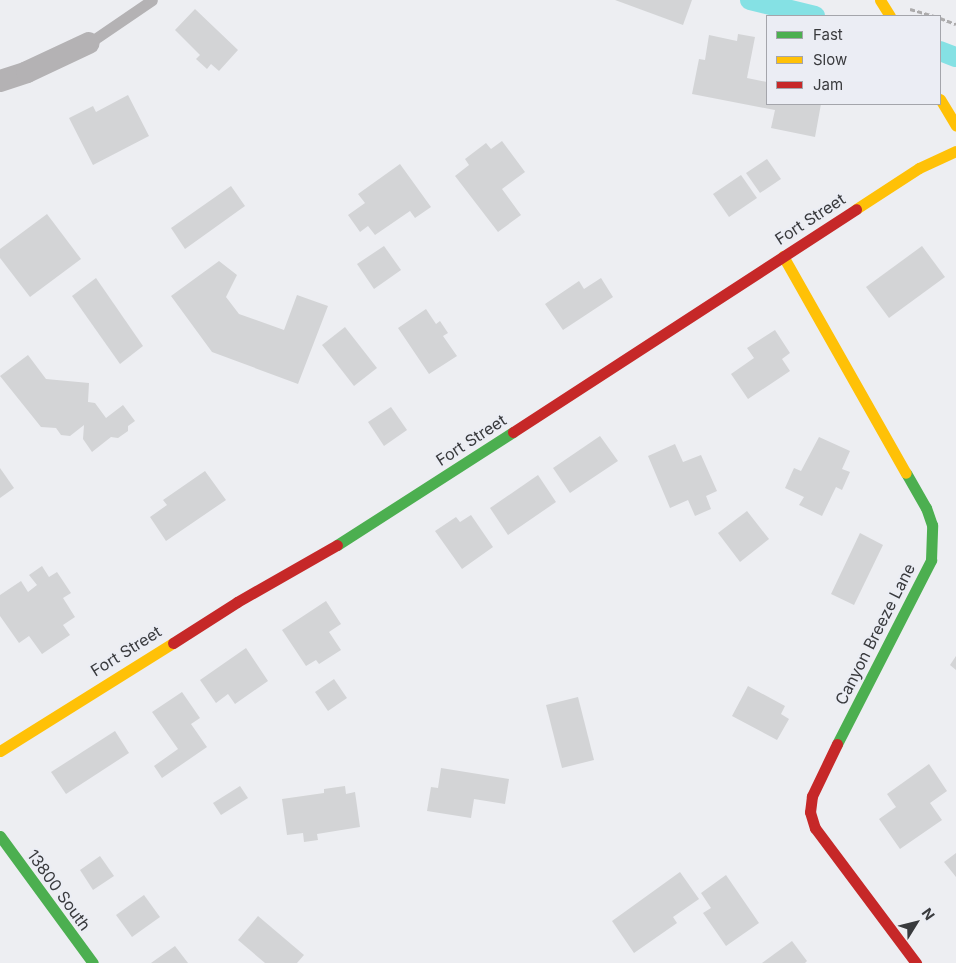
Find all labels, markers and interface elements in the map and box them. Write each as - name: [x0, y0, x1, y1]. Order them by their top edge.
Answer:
- legend: [766, 15, 941, 105]
- text: Fast: [813, 25, 843, 44]
- text: Slow: [813, 50, 847, 69]
- text: Jam: [813, 75, 843, 94]
- street label: Fort Street: [771, 189, 849, 249]
- street label: Fort Street: [432, 410, 510, 470]
- street label: Canyon Breeze Lane: [831, 560, 919, 708]
- street label: Fort Street: [87, 622, 165, 680]
- street label: 13800 South: [23, 846, 95, 934]
- north arrow: [891, 898, 941, 948]
- text: N: [919, 905, 939, 923]

